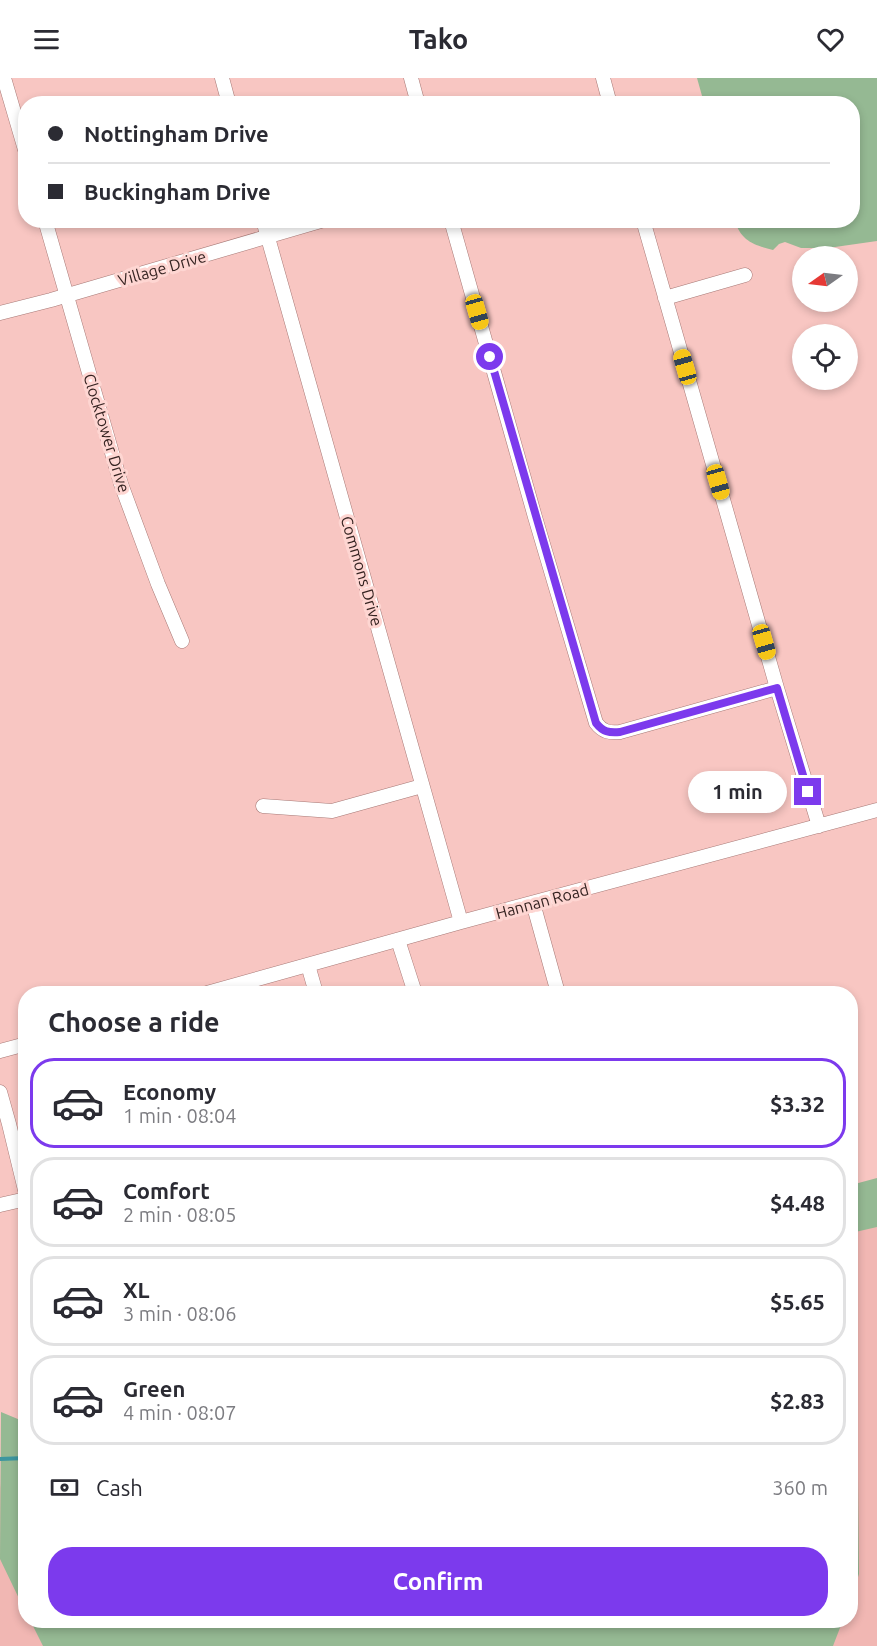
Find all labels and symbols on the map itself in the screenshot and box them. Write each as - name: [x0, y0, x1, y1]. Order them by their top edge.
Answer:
- north arrow: [792, 246, 858, 312]
- street label: Village Drive: [116, 247, 208, 289]
- car: [463, 292, 491, 332]
- route start: [476, 343, 503, 370]
- car: [671, 347, 699, 387]
- street label: Clocktower Drive: [80, 371, 134, 495]
- car: [704, 462, 732, 502]
- street label: Commons Drive: [338, 514, 386, 628]
- car: [750, 622, 778, 662]
- callout: 1 min: [688, 771, 787, 813]
- route end: [794, 778, 821, 805]
- street label: Hannan Road: [494, 880, 590, 922]

